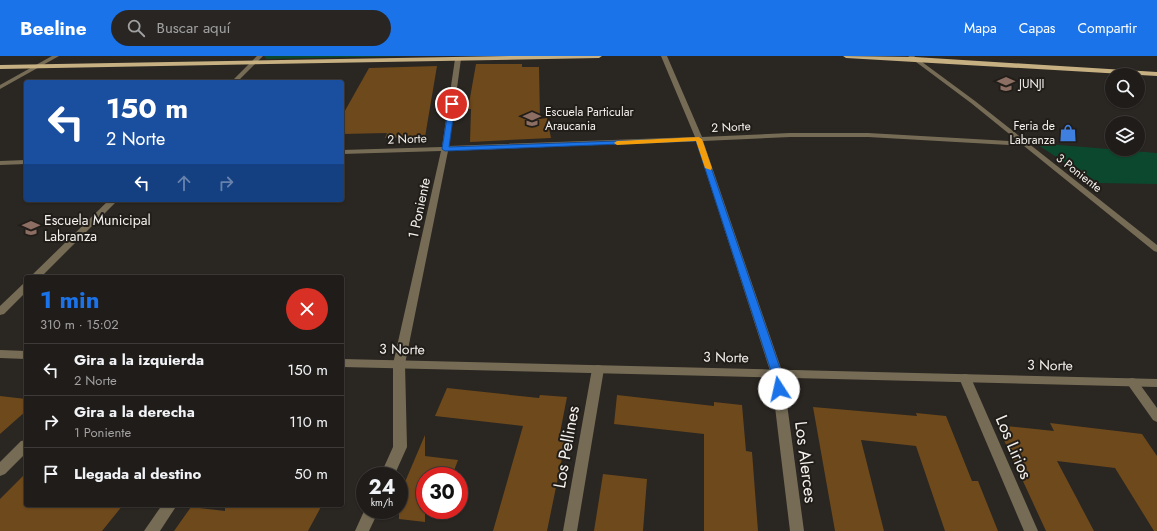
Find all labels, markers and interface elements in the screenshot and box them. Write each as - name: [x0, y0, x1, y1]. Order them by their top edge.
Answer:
- search box: [111, 10, 391, 46]
- text: Beeline: [20, 15, 87, 42]
- icon: search: [125, 17, 147, 39]
- text: Buscar aquí: [157, 17, 230, 39]
- text: Mapa: [964, 18, 997, 38]
- text: Capas: [1019, 18, 1056, 38]
- text: Compartir: [1078, 18, 1137, 38]
- map controls: [1105, 68, 1145, 156]
- button: search: [1105, 68, 1145, 108]
- school or university icon: JUNJI: [996, 74, 1016, 94]
- place label: JUNJI: [1017, 75, 1045, 93]
- pin: [435, 87, 469, 121]
- text: 150 m: [106, 88, 188, 129]
- icon: arrive: [441, 93, 463, 115]
- icon: left: [40, 96, 92, 148]
- place label: Escuela Particular Araucania: [545, 103, 634, 135]
- school or university icon: Escuela Particular Araucania: [522, 109, 542, 129]
- button: layers: [1105, 116, 1145, 156]
- street label: 2 Norte: [711, 117, 751, 137]
- place label: Feria de Labranza: [1010, 117, 1055, 149]
- shop icon: Feria de Labranza: [1058, 123, 1078, 143]
- text: 2 Norte: [106, 126, 165, 152]
- street label: 2 Norte: [387, 129, 427, 149]
- street label: 3 Poniente: [1052, 149, 1106, 197]
- icon: left: [131, 172, 153, 194]
- icon: ahead: [173, 172, 195, 194]
- icon: right: [215, 172, 237, 194]
- street label: 1 Poniente: [403, 176, 435, 240]
- place label: Escuela Municipal Labranza: [44, 210, 151, 246]
- school or university icon: Escuela Municipal Labranza: [21, 218, 41, 238]
- text: 1 min: [40, 282, 100, 317]
- button: close: [286, 288, 328, 330]
- text: 310 m · 15:02: [40, 315, 119, 334]
- street label: 3 Norte: [379, 339, 425, 359]
- street label: 3 Norte: [703, 347, 749, 367]
- text: Gira a la izquierda: [74, 349, 204, 371]
- street label: 3 Norte: [1027, 355, 1073, 375]
- icon: left: [40, 359, 62, 381]
- text: 150 m: [288, 359, 328, 381]
- position arrow: [758, 368, 800, 410]
- text: 2 Norte: [74, 371, 117, 390]
- text: Gira a la derecha: [74, 401, 195, 423]
- street label: Los Pellines: [547, 404, 585, 490]
- icon: right: [40, 411, 62, 433]
- text: 110 m: [289, 411, 328, 433]
- street label: Los Lirios: [990, 411, 1038, 483]
- street label: Los Alerces: [789, 420, 823, 504]
- text: 1 Poniente: [74, 423, 131, 442]
- icon: arrive: [40, 463, 62, 485]
- text: Llegada al destino: [74, 463, 201, 485]
- text: 50 m: [294, 463, 328, 485]
- speed limit sign: 30: [416, 467, 468, 519]
- text: 24: [368, 473, 396, 502]
- text: km/h: [371, 495, 393, 510]

